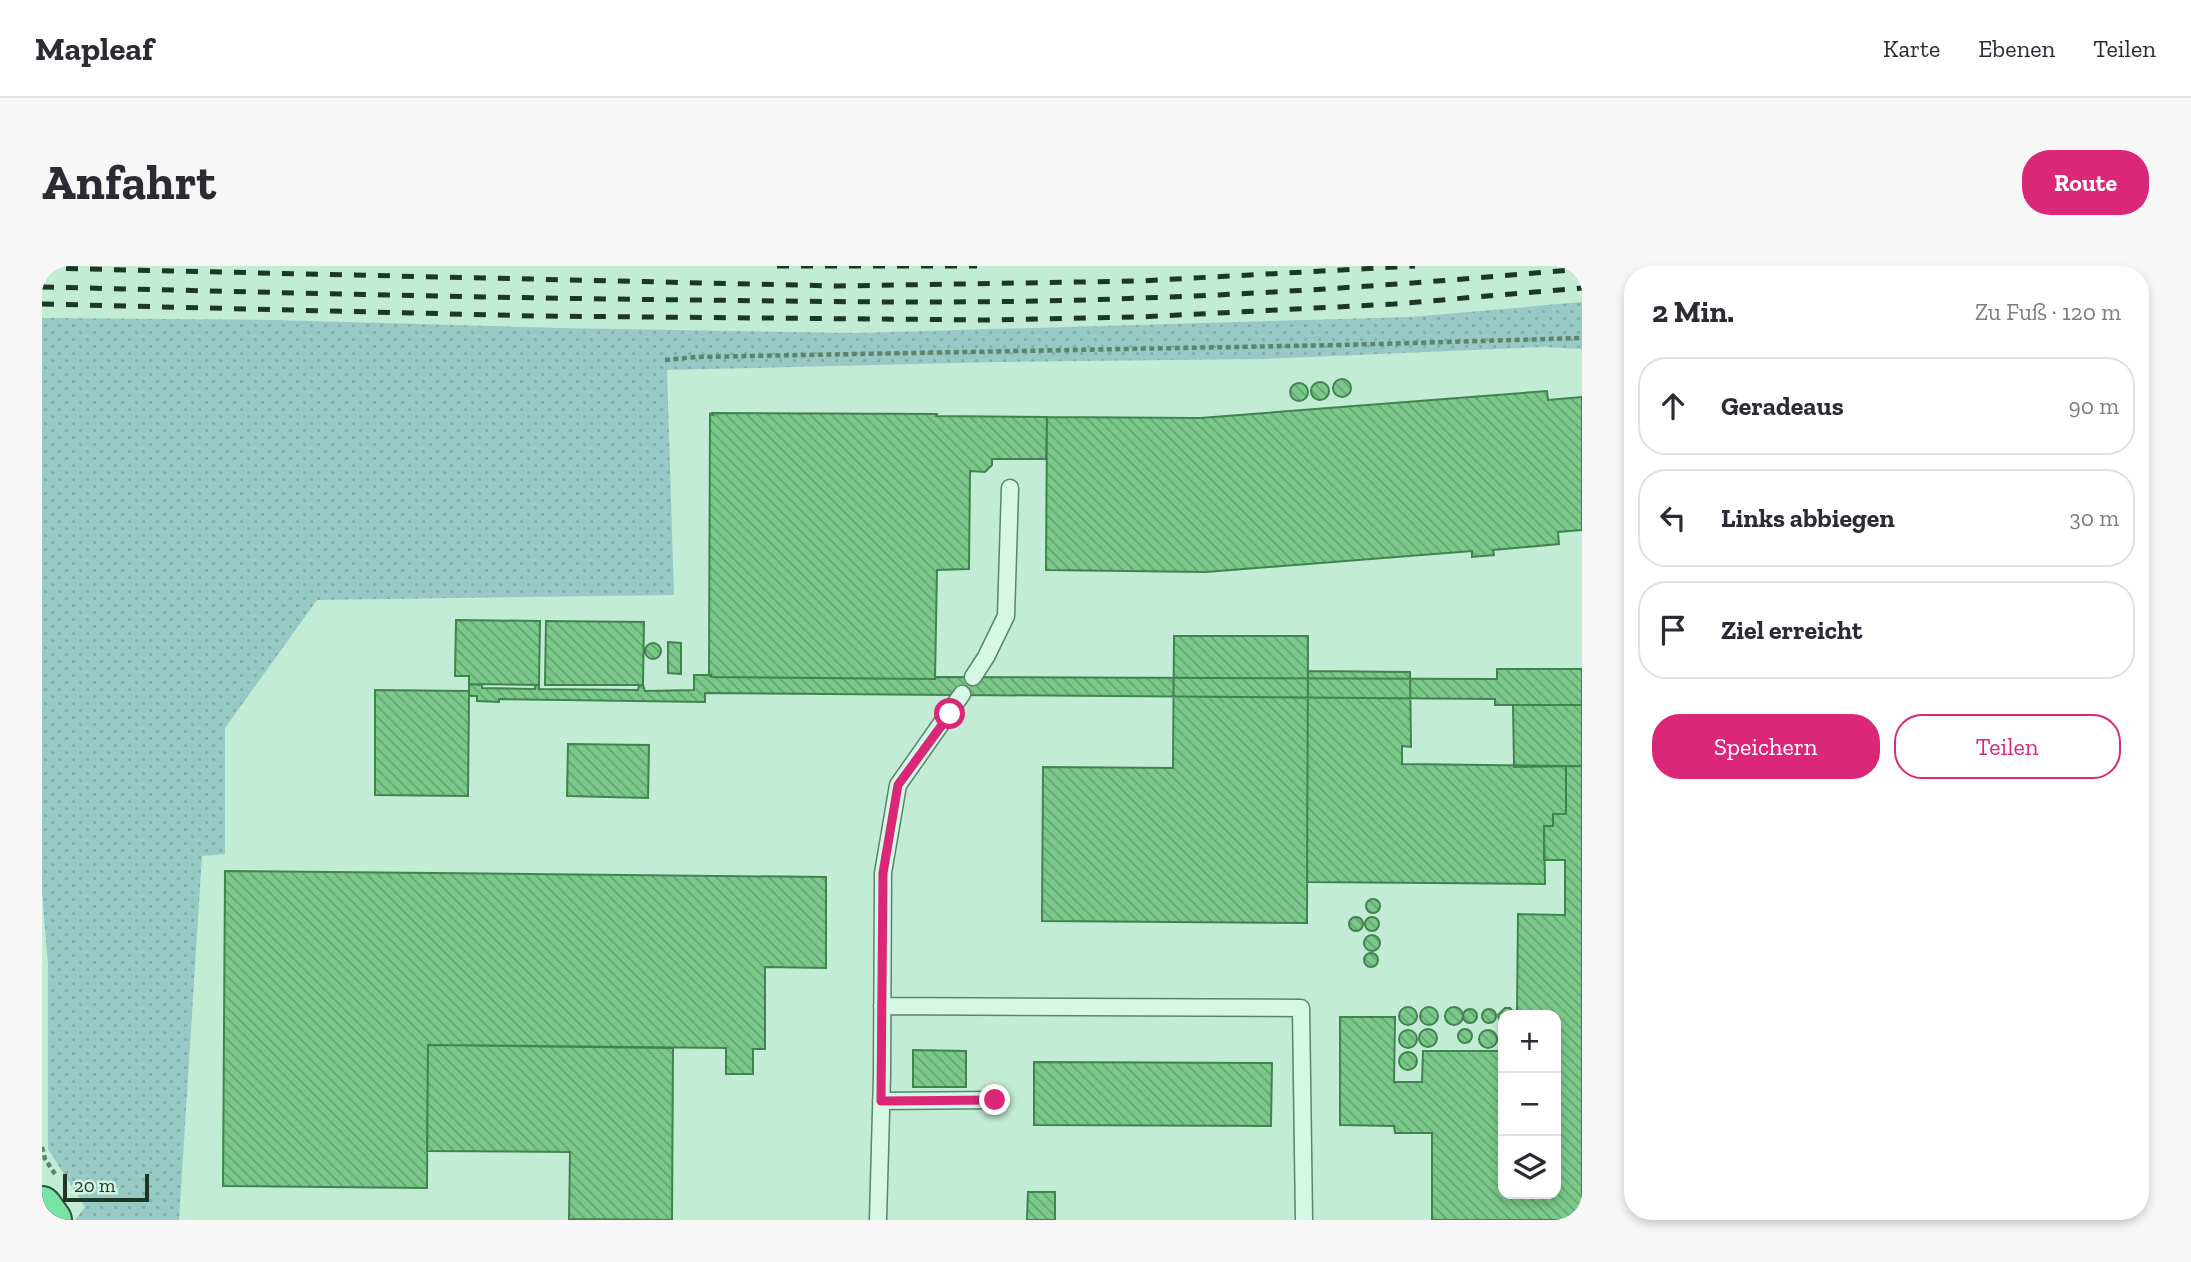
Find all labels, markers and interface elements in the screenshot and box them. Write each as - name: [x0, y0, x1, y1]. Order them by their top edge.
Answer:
- text: Mapleaf: [35, 29, 153, 68]
- text: Karte: [1883, 34, 1940, 63]
- text: Ebenen: [1978, 34, 2055, 63]
- text: Teilen: [2093, 34, 2156, 63]
- button: Route: [2022, 150, 2149, 215]
- text: Anfahrt: [42, 153, 216, 212]
- text: 2 Min.: [1652, 294, 1734, 330]
- text: Zu Fuß · 120 m: [1975, 298, 2121, 326]
- icon: ahead: [1654, 387, 1692, 425]
- text: Geradeaus: [1721, 390, 1844, 422]
- text: 90 m: [2068, 392, 2119, 420]
- icon: left: [1654, 499, 1692, 537]
- text: Links abbiegen: [1721, 502, 1895, 534]
- text: 30 m: [2069, 504, 2119, 532]
- icon: arrive: [1654, 611, 1692, 649]
- text: Ziel erreicht: [1721, 614, 1862, 646]
- route start: [934, 698, 965, 729]
- button: Speichern: [1652, 714, 1880, 779]
- button: Teilen: [1894, 714, 2121, 779]
- map controls: [1498, 1010, 1561, 1199]
- button: +: [1498, 1010, 1561, 1073]
- button: −: [1498, 1073, 1561, 1136]
- route end: [979, 1084, 1010, 1115]
- button: layers: [1498, 1136, 1561, 1199]
- scale bar: [63, 1171, 149, 1203]
- text: 20 m: [74, 1174, 115, 1197]

